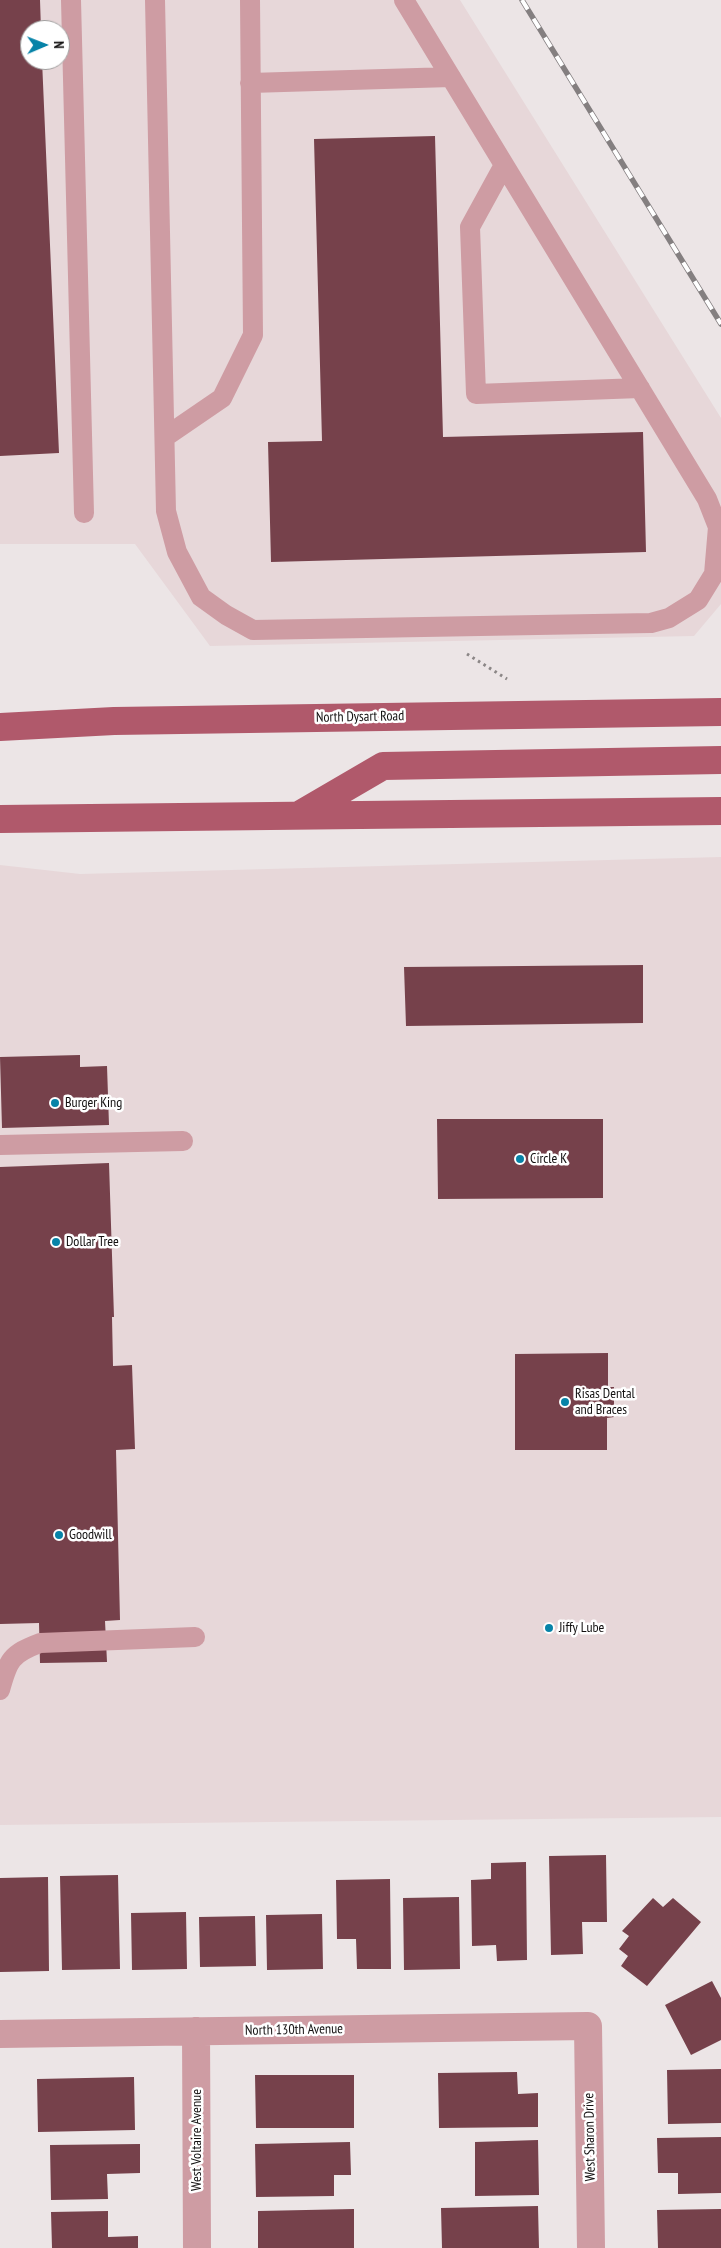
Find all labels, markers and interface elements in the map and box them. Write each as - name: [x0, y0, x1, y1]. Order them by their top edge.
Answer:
- north arrow: [20, 20, 70, 70]
- text: N: [50, 41, 68, 49]
- street label: North Dysart Road: [316, 708, 404, 726]
- place label: Burger King: [65, 1095, 122, 1111]
- marker: Burger King: [49, 1097, 61, 1109]
- place label: Circle K: [530, 1151, 567, 1167]
- marker: Circle K: [514, 1153, 526, 1165]
- place label: Dollar Tree: [66, 1234, 119, 1250]
- marker: Dollar Tree: [50, 1236, 62, 1248]
- place label: Risas Dental and Braces: [575, 1386, 635, 1418]
- marker: Risas Dental and Braces: [559, 1396, 571, 1408]
- place label: Goodwill: [69, 1527, 112, 1543]
- marker: Goodwill: [53, 1529, 65, 1541]
- place label: Jiffy Lube: [559, 1620, 604, 1636]
- marker: Jiffy Lube: [543, 1622, 555, 1634]
- street label: North 130th Avenue: [245, 2021, 343, 2039]
- street label: West Voltaire Avenue: [189, 2089, 205, 2191]
- street label: West Sharon Drive: [581, 2093, 599, 2181]

